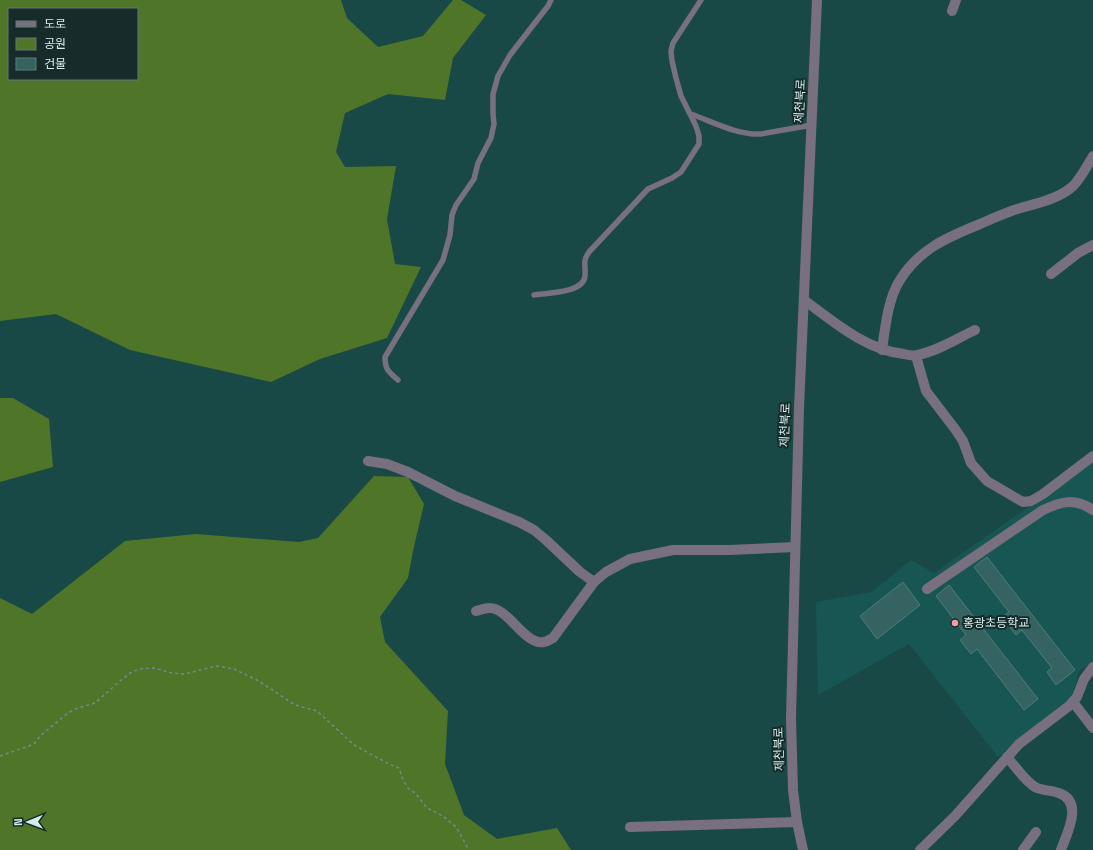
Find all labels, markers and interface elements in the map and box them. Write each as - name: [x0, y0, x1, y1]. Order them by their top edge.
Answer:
- legend: [8, 8, 138, 80]
- text: 도로: [44, 16, 66, 32]
- text: 공원: [44, 36, 66, 52]
- text: 건물: [44, 56, 66, 72]
- street label: 제천북로: [791, 79, 809, 123]
- street label: 제천북로: [776, 403, 794, 447]
- place label: 홍광초등학교: [963, 615, 1029, 631]
- marker: 홍광초등학교: [950, 618, 960, 628]
- street label: 제천북로: [771, 727, 787, 771]
- north arrow: [8, 802, 48, 842]
- text: N: [11, 818, 25, 826]

